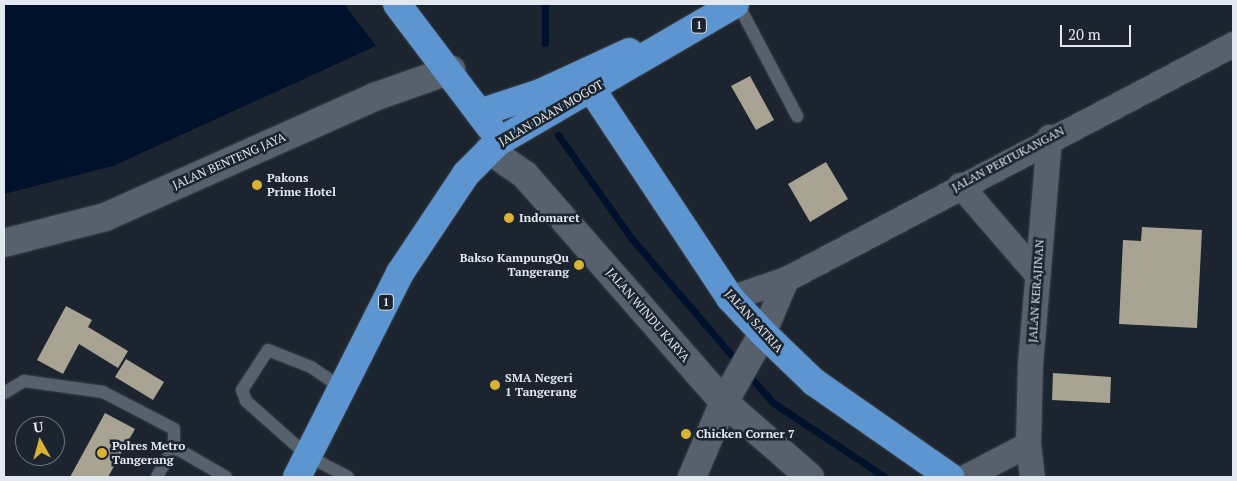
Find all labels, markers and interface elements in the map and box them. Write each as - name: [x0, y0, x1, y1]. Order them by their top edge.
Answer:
- scale bar: [1062, 15, 1133, 47]
- road number: 1: [690, 16, 708, 34]
- text: 20 m: [1068, 24, 1101, 44]
- street label: JALAN DAAN MOGOT: [496, 77, 606, 149]
- street label: JALAN PERTUKANGAN: [949, 123, 1067, 195]
- street label: JALAN BENTENG JAYA: [170, 130, 288, 192]
- place label: Pakons Prime Hotel: [267, 171, 336, 199]
- marker: Pakons Prime Hotel: [251, 179, 263, 191]
- place label: Indomaret: [519, 211, 580, 225]
- marker: Indomaret: [503, 212, 515, 224]
- street label: JALAN KERAJINAN: [1025, 239, 1047, 343]
- place label: Bakso KampungQu Tangerang: [460, 251, 569, 279]
- marker: Bakso KampungQu Tangerang: [573, 259, 585, 271]
- street label: JALAN WINDU KARYA: [603, 265, 693, 365]
- street label: JALAN SATRIA: [722, 286, 786, 356]
- road number: 1: [377, 294, 395, 310]
- place label: SMA Negeri 1 Tangerang: [505, 371, 577, 399]
- marker: SMA Negeri 1 Tangerang: [489, 379, 501, 391]
- north arrow: [15, 416, 65, 466]
- text: U: [32, 417, 44, 437]
- place label: Chicken Corner 7: [696, 427, 795, 441]
- marker: Chicken Corner 7: [680, 428, 692, 440]
- place label: Polres Metro Tangerang: [112, 439, 185, 467]
- marker: Polres Metro Tangerang: [96, 447, 108, 459]

